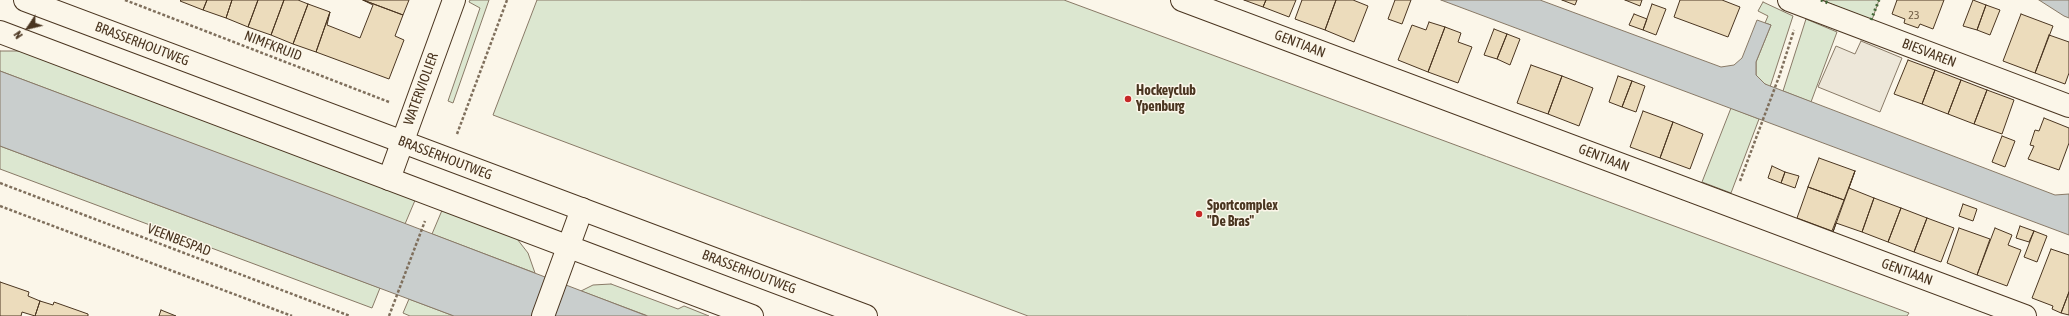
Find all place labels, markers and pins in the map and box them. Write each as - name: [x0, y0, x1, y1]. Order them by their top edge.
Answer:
- place label: Hockeyclub Ypenburg: [1136, 83, 1196, 116]
- marker: Hockeyclub Ypenburg: [1123, 94, 1133, 104]
- place label: Sportcomplex "De Bras": [1207, 198, 1278, 230]
- marker: Sportcomplex "De Bras": [1194, 209, 1204, 219]

